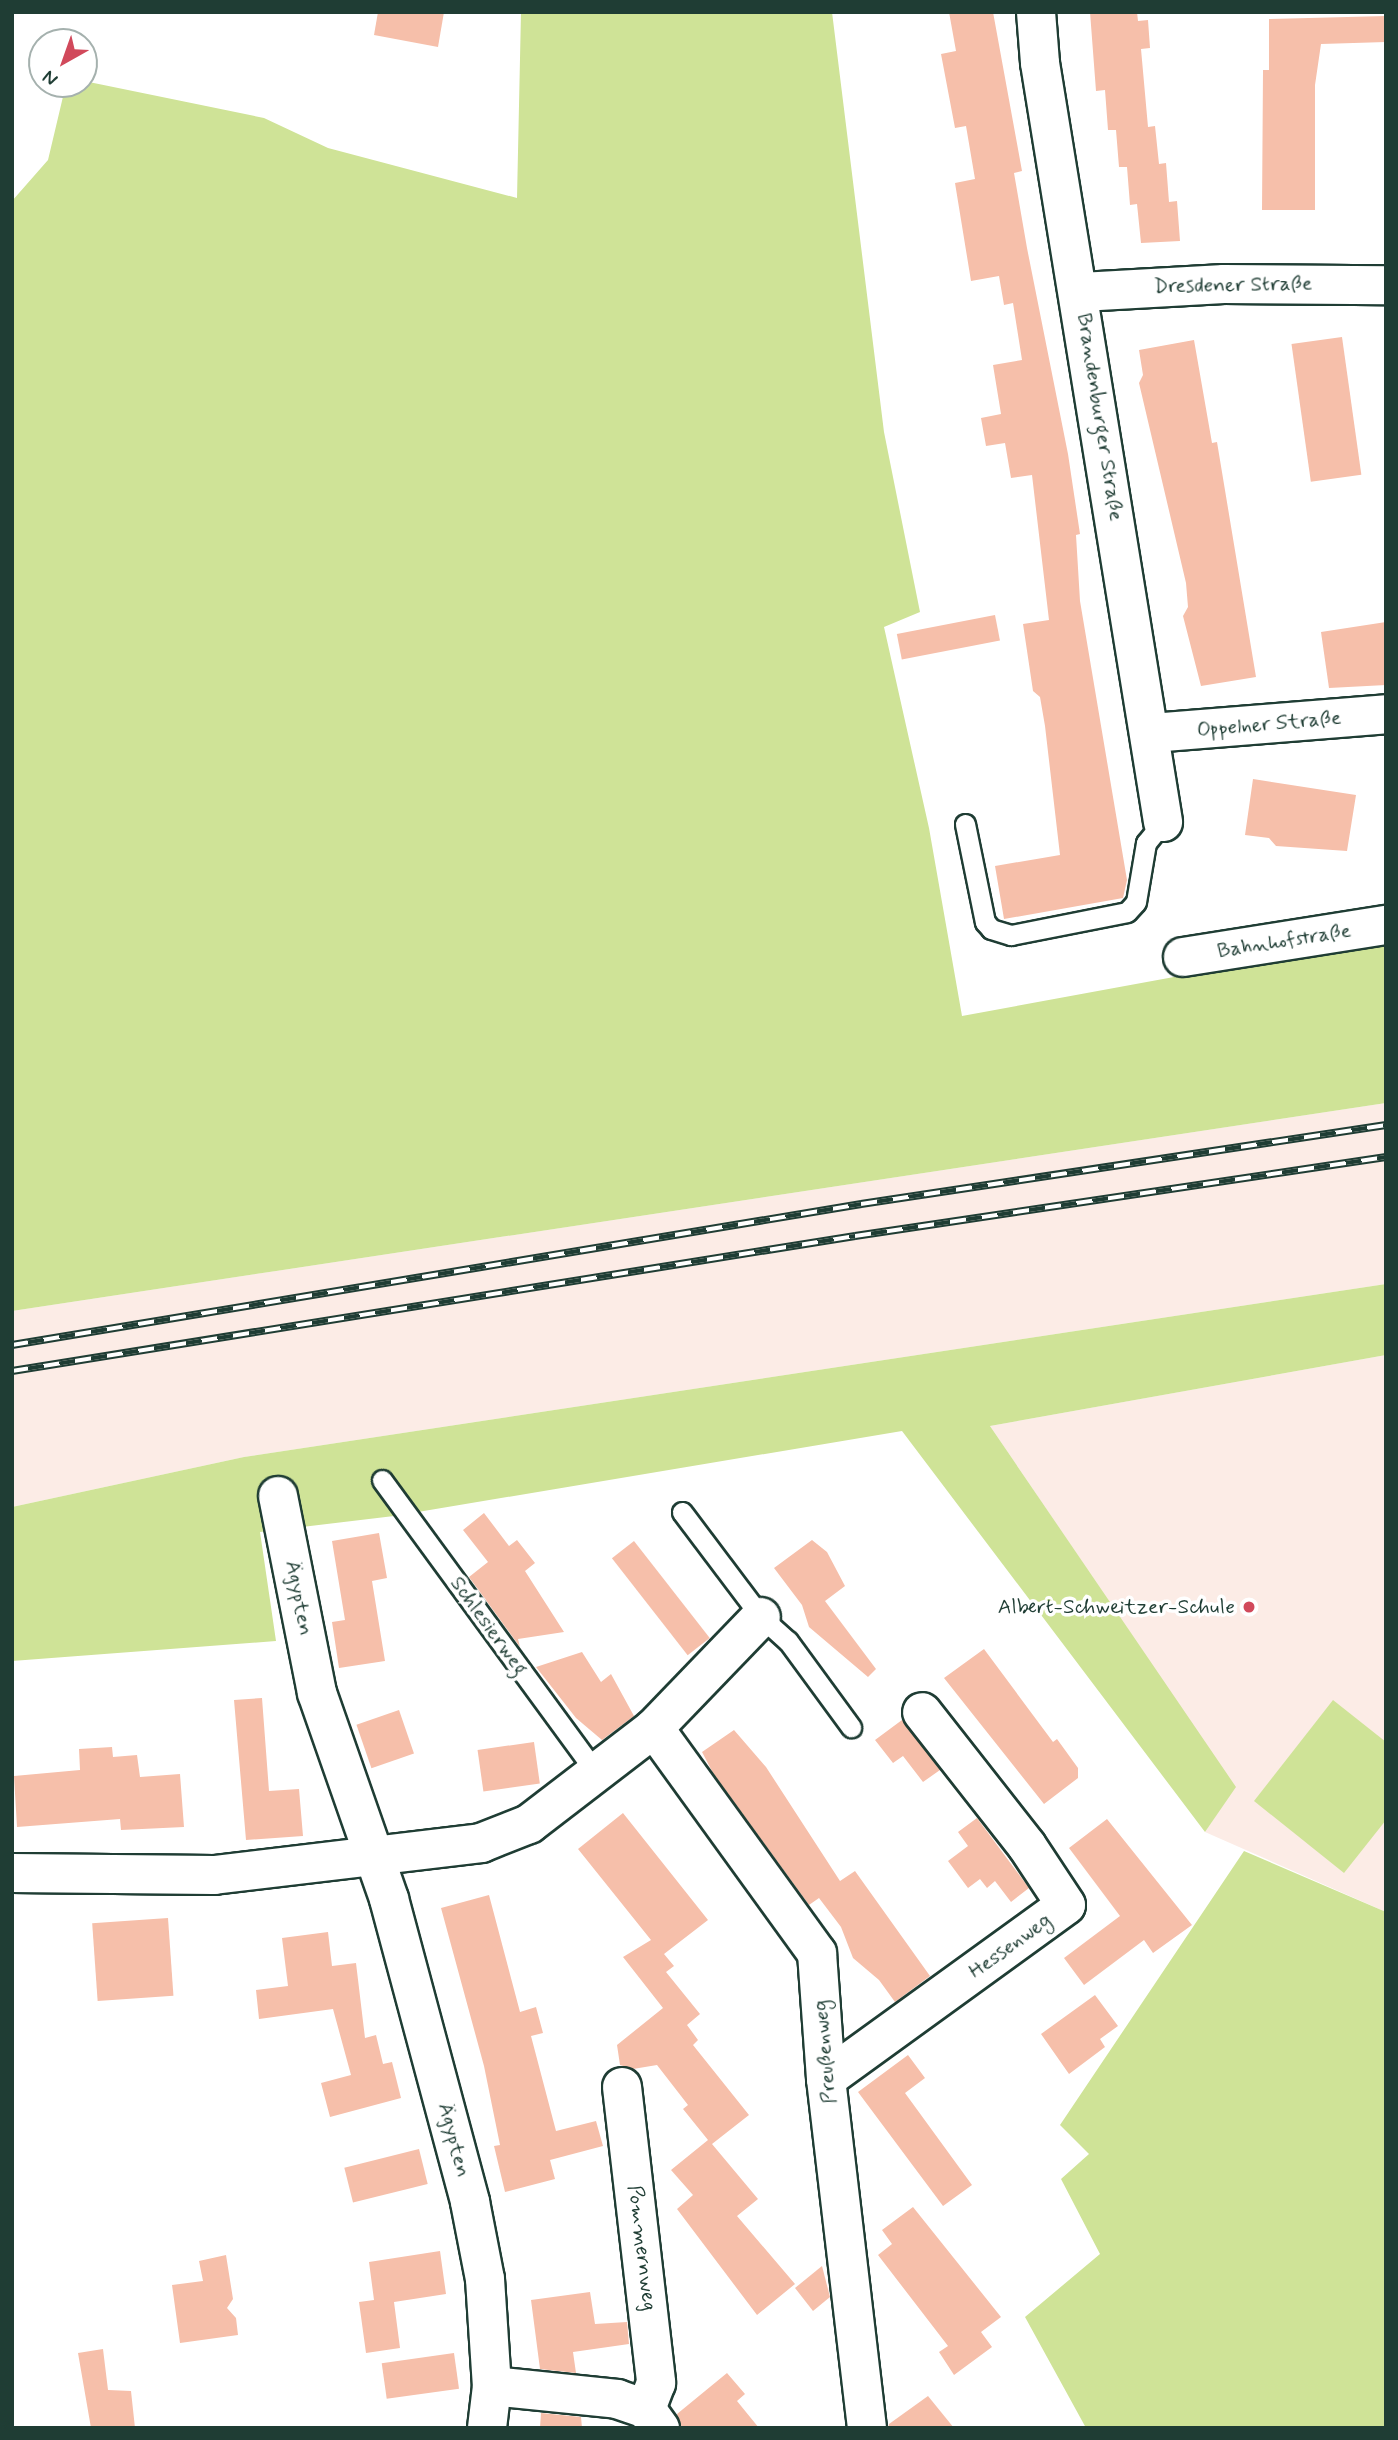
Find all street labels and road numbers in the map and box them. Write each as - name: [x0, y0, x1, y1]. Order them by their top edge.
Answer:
- street label: Dresdener Straße: [1153, 271, 1313, 299]
- street label: Brandenburger Straße: [1071, 311, 1129, 523]
- street label: Oppelner Straße: [1198, 705, 1340, 743]
- street label: Bahnhofstraße: [1215, 918, 1353, 964]
- street label: Ägypten: [279, 1558, 319, 1638]
- street label: Schlesierweg: [445, 1571, 533, 1681]
- street label: Hessenweg: [964, 1908, 1056, 1984]
- street label: Preußenweg: [808, 1999, 842, 2105]
- street label: Ägypten: [432, 2100, 476, 2180]
- street label: Pommernweg: [622, 2184, 662, 2312]

